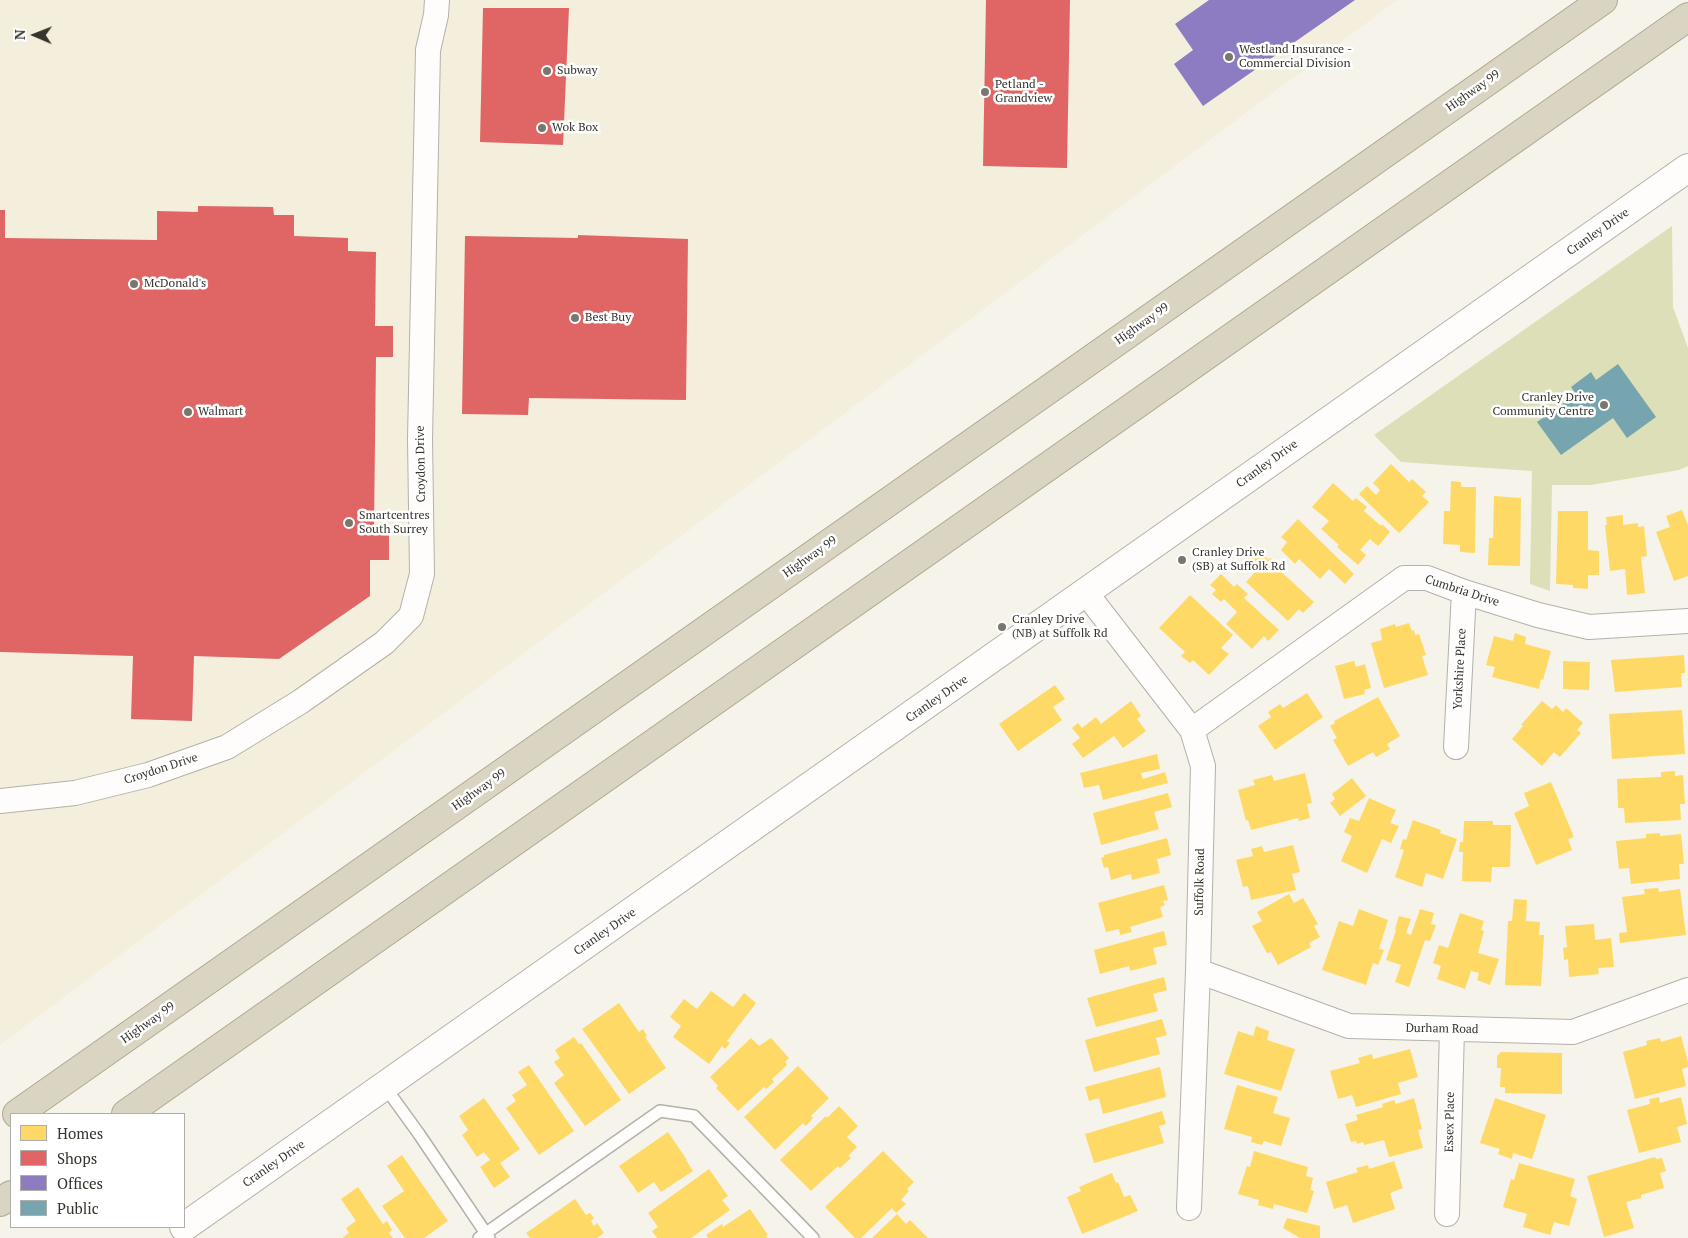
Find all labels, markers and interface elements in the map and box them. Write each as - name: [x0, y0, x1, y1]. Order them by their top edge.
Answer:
- north arrow: [10, 10, 60, 60]
- text: N: [10, 29, 29, 40]
- place label: Westland Insurance - Commercial Division: [1239, 43, 1352, 71]
- marker: Westland Insurance - Commercial Division: [1223, 51, 1235, 63]
- place label: Subway: [557, 64, 598, 78]
- marker: Subway: [541, 65, 553, 77]
- street label: Highway 99: [1443, 67, 1503, 115]
- place label: Petland - Grandview: [995, 78, 1052, 106]
- marker: Petland - Grandview: [979, 86, 991, 98]
- place label: Wok Box: [552, 121, 598, 135]
- marker: Wok Box: [536, 122, 548, 134]
- street label: Cranley Drive: [1564, 205, 1632, 259]
- place label: McDonald's: [144, 277, 206, 291]
- marker: McDonald's: [128, 278, 140, 290]
- street label: Highway 99: [1112, 300, 1172, 348]
- place label: Best Buy: [585, 311, 631, 325]
- marker: Best Buy: [569, 312, 581, 324]
- place label: Cranley Drive Community Centre: [1492, 391, 1594, 419]
- marker: Cranley Drive Community Centre: [1598, 399, 1610, 411]
- place label: Walmart: [198, 405, 244, 419]
- marker: Walmart: [182, 406, 194, 418]
- street label: Croydon Drive: [413, 425, 429, 503]
- street label: Cranley Drive: [1233, 437, 1301, 491]
- place label: Smartcentres South Surrey: [359, 509, 430, 537]
- marker: Smartcentres South Surrey: [343, 517, 355, 529]
- street label: Highway 99: [780, 533, 840, 581]
- place label: Cranley Drive (SB) at Suffolk Rd: [1192, 546, 1285, 574]
- marker: Cranley Drive (SB) at Suffolk Rd: [1176, 554, 1188, 566]
- street label: Cumbria Drive: [1423, 572, 1501, 610]
- place label: Cranley Drive (NB) at Suffolk Rd: [1012, 613, 1108, 641]
- marker: Cranley Drive (NB) at Suffolk Rd: [996, 621, 1008, 633]
- street label: Yorkshire Place: [1451, 628, 1469, 710]
- street label: Cranley Drive: [903, 672, 971, 726]
- street label: Croydon Drive: [122, 750, 200, 788]
- street label: Highway 99: [449, 766, 509, 814]
- street label: Suffolk Road: [1192, 848, 1208, 916]
- street label: Cranley Drive: [571, 905, 639, 959]
- street label: Highway 99: [118, 999, 178, 1047]
- street label: Durham Road: [1405, 1021, 1479, 1037]
- street label: Essex Place: [1442, 1092, 1458, 1152]
- legend: [10, 1113, 185, 1228]
- text: Homes: [57, 1123, 103, 1143]
- street label: Cranley Drive: [240, 1137, 308, 1191]
- text: Shops: [57, 1148, 97, 1168]
- text: Offices: [57, 1173, 103, 1193]
- text: Public: [57, 1198, 99, 1218]

